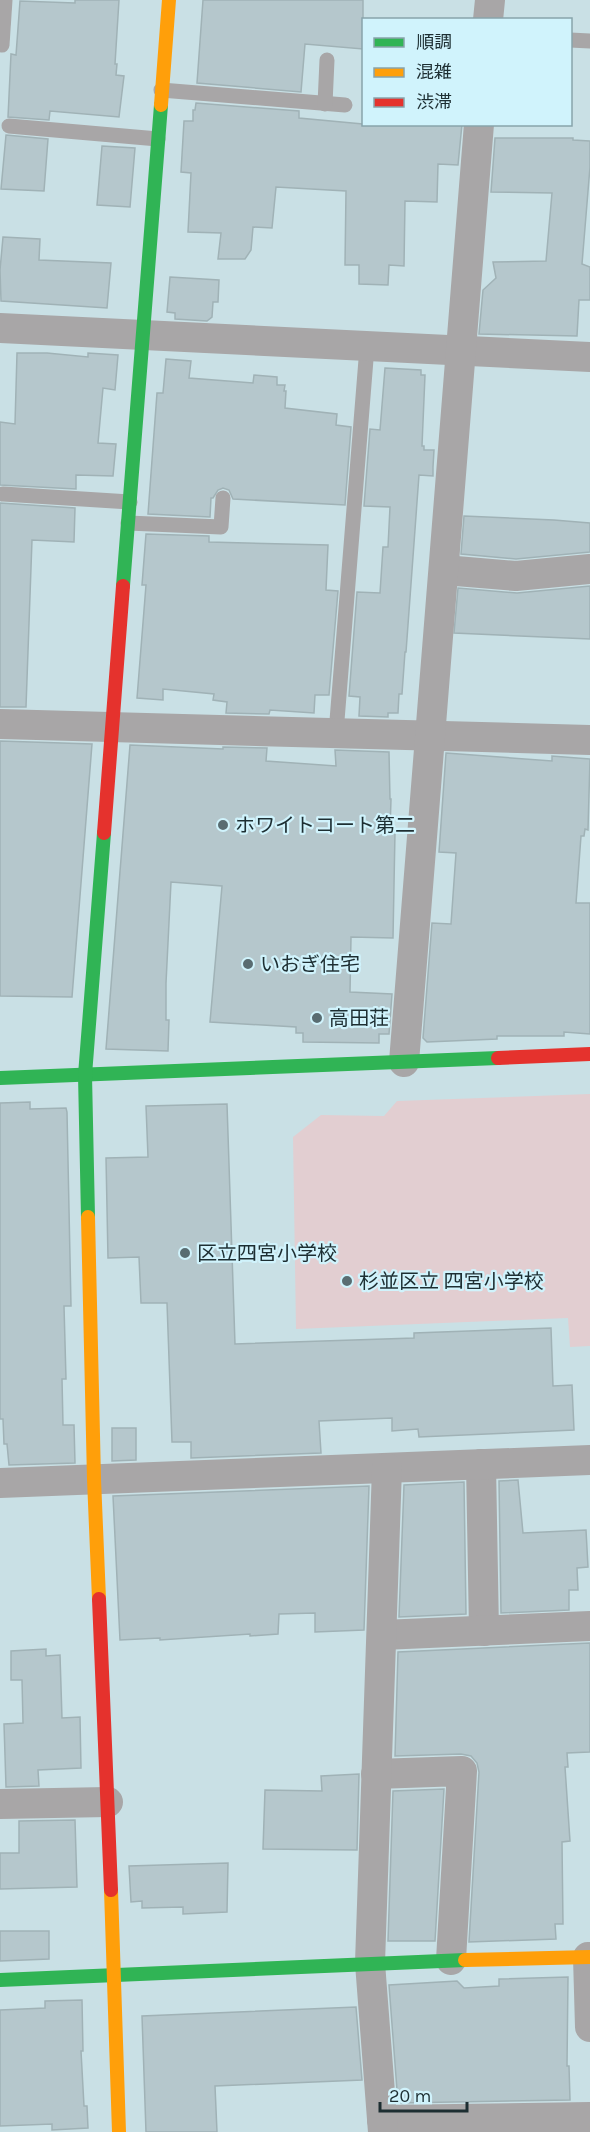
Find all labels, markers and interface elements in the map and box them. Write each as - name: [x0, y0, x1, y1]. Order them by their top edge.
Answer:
- legend: [362, 18, 572, 126]
- text: 順調: [416, 31, 452, 53]
- text: 混雑: [416, 61, 452, 83]
- text: 渋滞: [416, 91, 452, 113]
- place label: ホワイトコート第二: [235, 814, 415, 837]
- marker: ホワイトコート第二: [216, 818, 230, 832]
- place label: いおぎ住宅: [260, 953, 360, 976]
- marker: いおぎ住宅: [241, 957, 255, 971]
- place label: 高田荘: [329, 1007, 389, 1030]
- marker: 高田荘: [310, 1011, 324, 1025]
- place label: 区立四宮小学校: [197, 1242, 337, 1265]
- marker: 区立四宮小学校: [178, 1246, 192, 1260]
- place label: 杉並区立 四宮小学校: [359, 1270, 544, 1293]
- marker: 杉並区立 四宮小学校: [340, 1274, 354, 1288]
- scale bar: [380, 2075, 467, 2113]
- text: 20 m: [389, 2085, 431, 2107]

